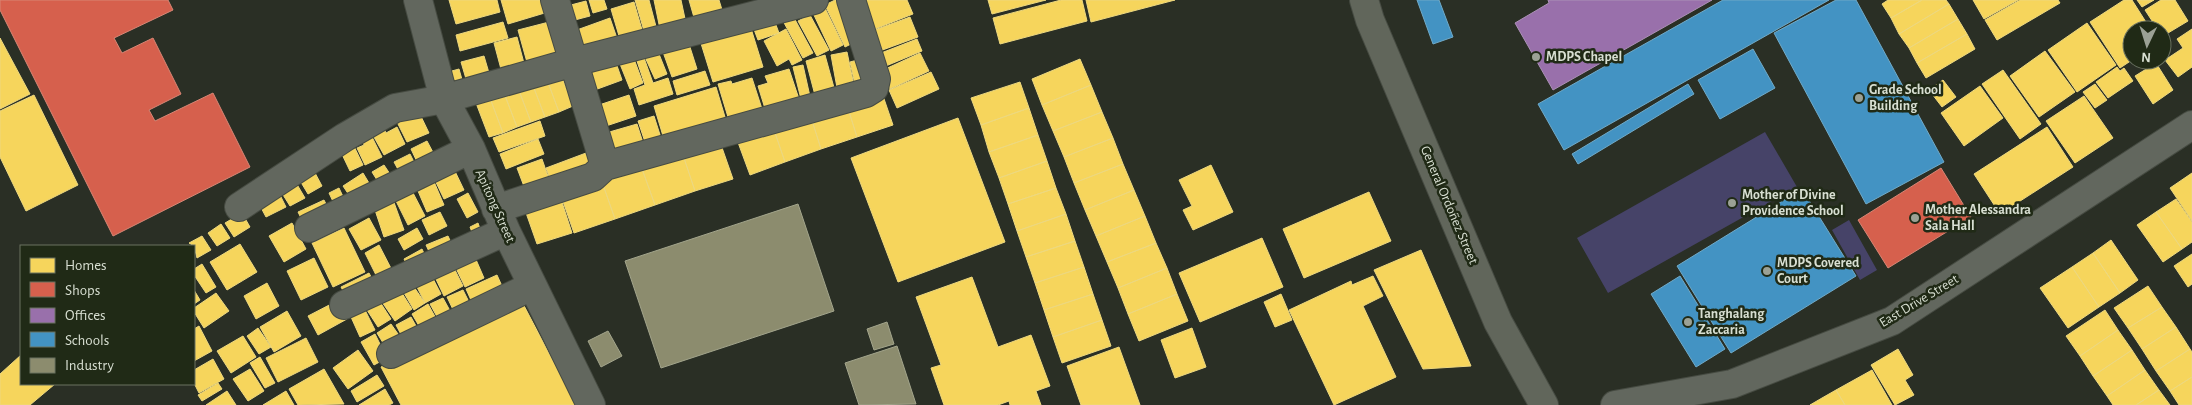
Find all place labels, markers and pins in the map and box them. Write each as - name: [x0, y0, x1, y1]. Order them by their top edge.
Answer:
- place label: MDPS Chapel: [1546, 50, 1622, 64]
- marker: MDPS Chapel: [1530, 51, 1542, 63]
- place label: Grade School Building: [1869, 83, 1942, 113]
- marker: Grade School Building: [1853, 92, 1865, 104]
- place label: Mother of Divine Providence School: [1742, 188, 1844, 218]
- marker: Mother of Divine Providence School: [1726, 197, 1738, 209]
- place label: Mother Alessandra Sala Hall: [1925, 203, 2031, 233]
- marker: Mother Alessandra Sala Hall: [1909, 212, 1921, 224]
- place label: MDPS Covered Court: [1777, 256, 1860, 286]
- marker: MDPS Covered Court: [1761, 265, 1773, 277]
- place label: Tanghalang Zaccaria: [1698, 307, 1765, 337]
- marker: Tanghalang Zaccaria: [1682, 316, 1694, 328]

